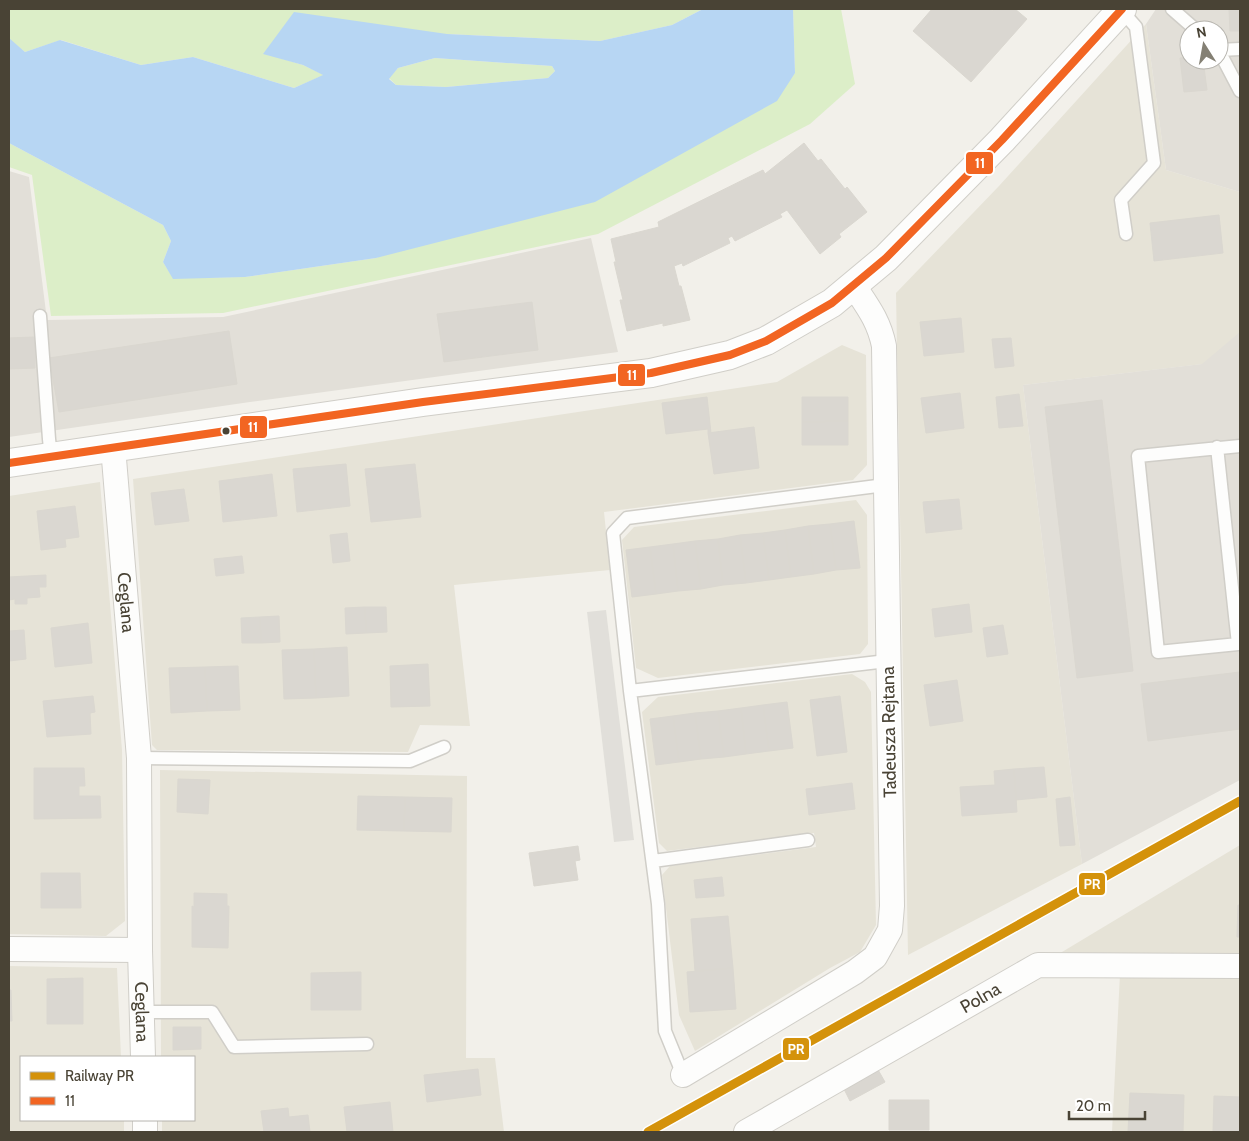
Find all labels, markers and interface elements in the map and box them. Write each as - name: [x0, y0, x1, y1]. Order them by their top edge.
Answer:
- north arrow: [1179, 20, 1229, 70]
- text: N: [1195, 22, 1208, 42]
- line badge: 11: [965, 151, 994, 175]
- text: 11: [975, 154, 985, 172]
- line badge: 11: [617, 363, 646, 387]
- text: 11: [627, 366, 637, 384]
- line badge: 11: [239, 415, 268, 439]
- text: 11: [248, 418, 258, 436]
- unlabelled marker: [221, 426, 231, 436]
- street label: Ceglana: [113, 571, 140, 634]
- street label: Tadeusza Rejtana: [877, 666, 901, 798]
- line badge: PR: [1078, 872, 1106, 896]
- text: PR: [1083, 875, 1101, 893]
- street label: Polna: [956, 978, 1005, 1018]
- street label: Ceglana: [130, 981, 154, 1043]
- line badge: PR: [782, 1037, 810, 1061]
- text: PR: [787, 1040, 805, 1058]
- legend: [20, 1056, 195, 1121]
- text: Railway PR: [65, 1067, 134, 1085]
- scale bar: [1069, 1088, 1145, 1120]
- text: 11: [65, 1092, 75, 1110]
- text: 20 m: [1076, 1097, 1111, 1115]

